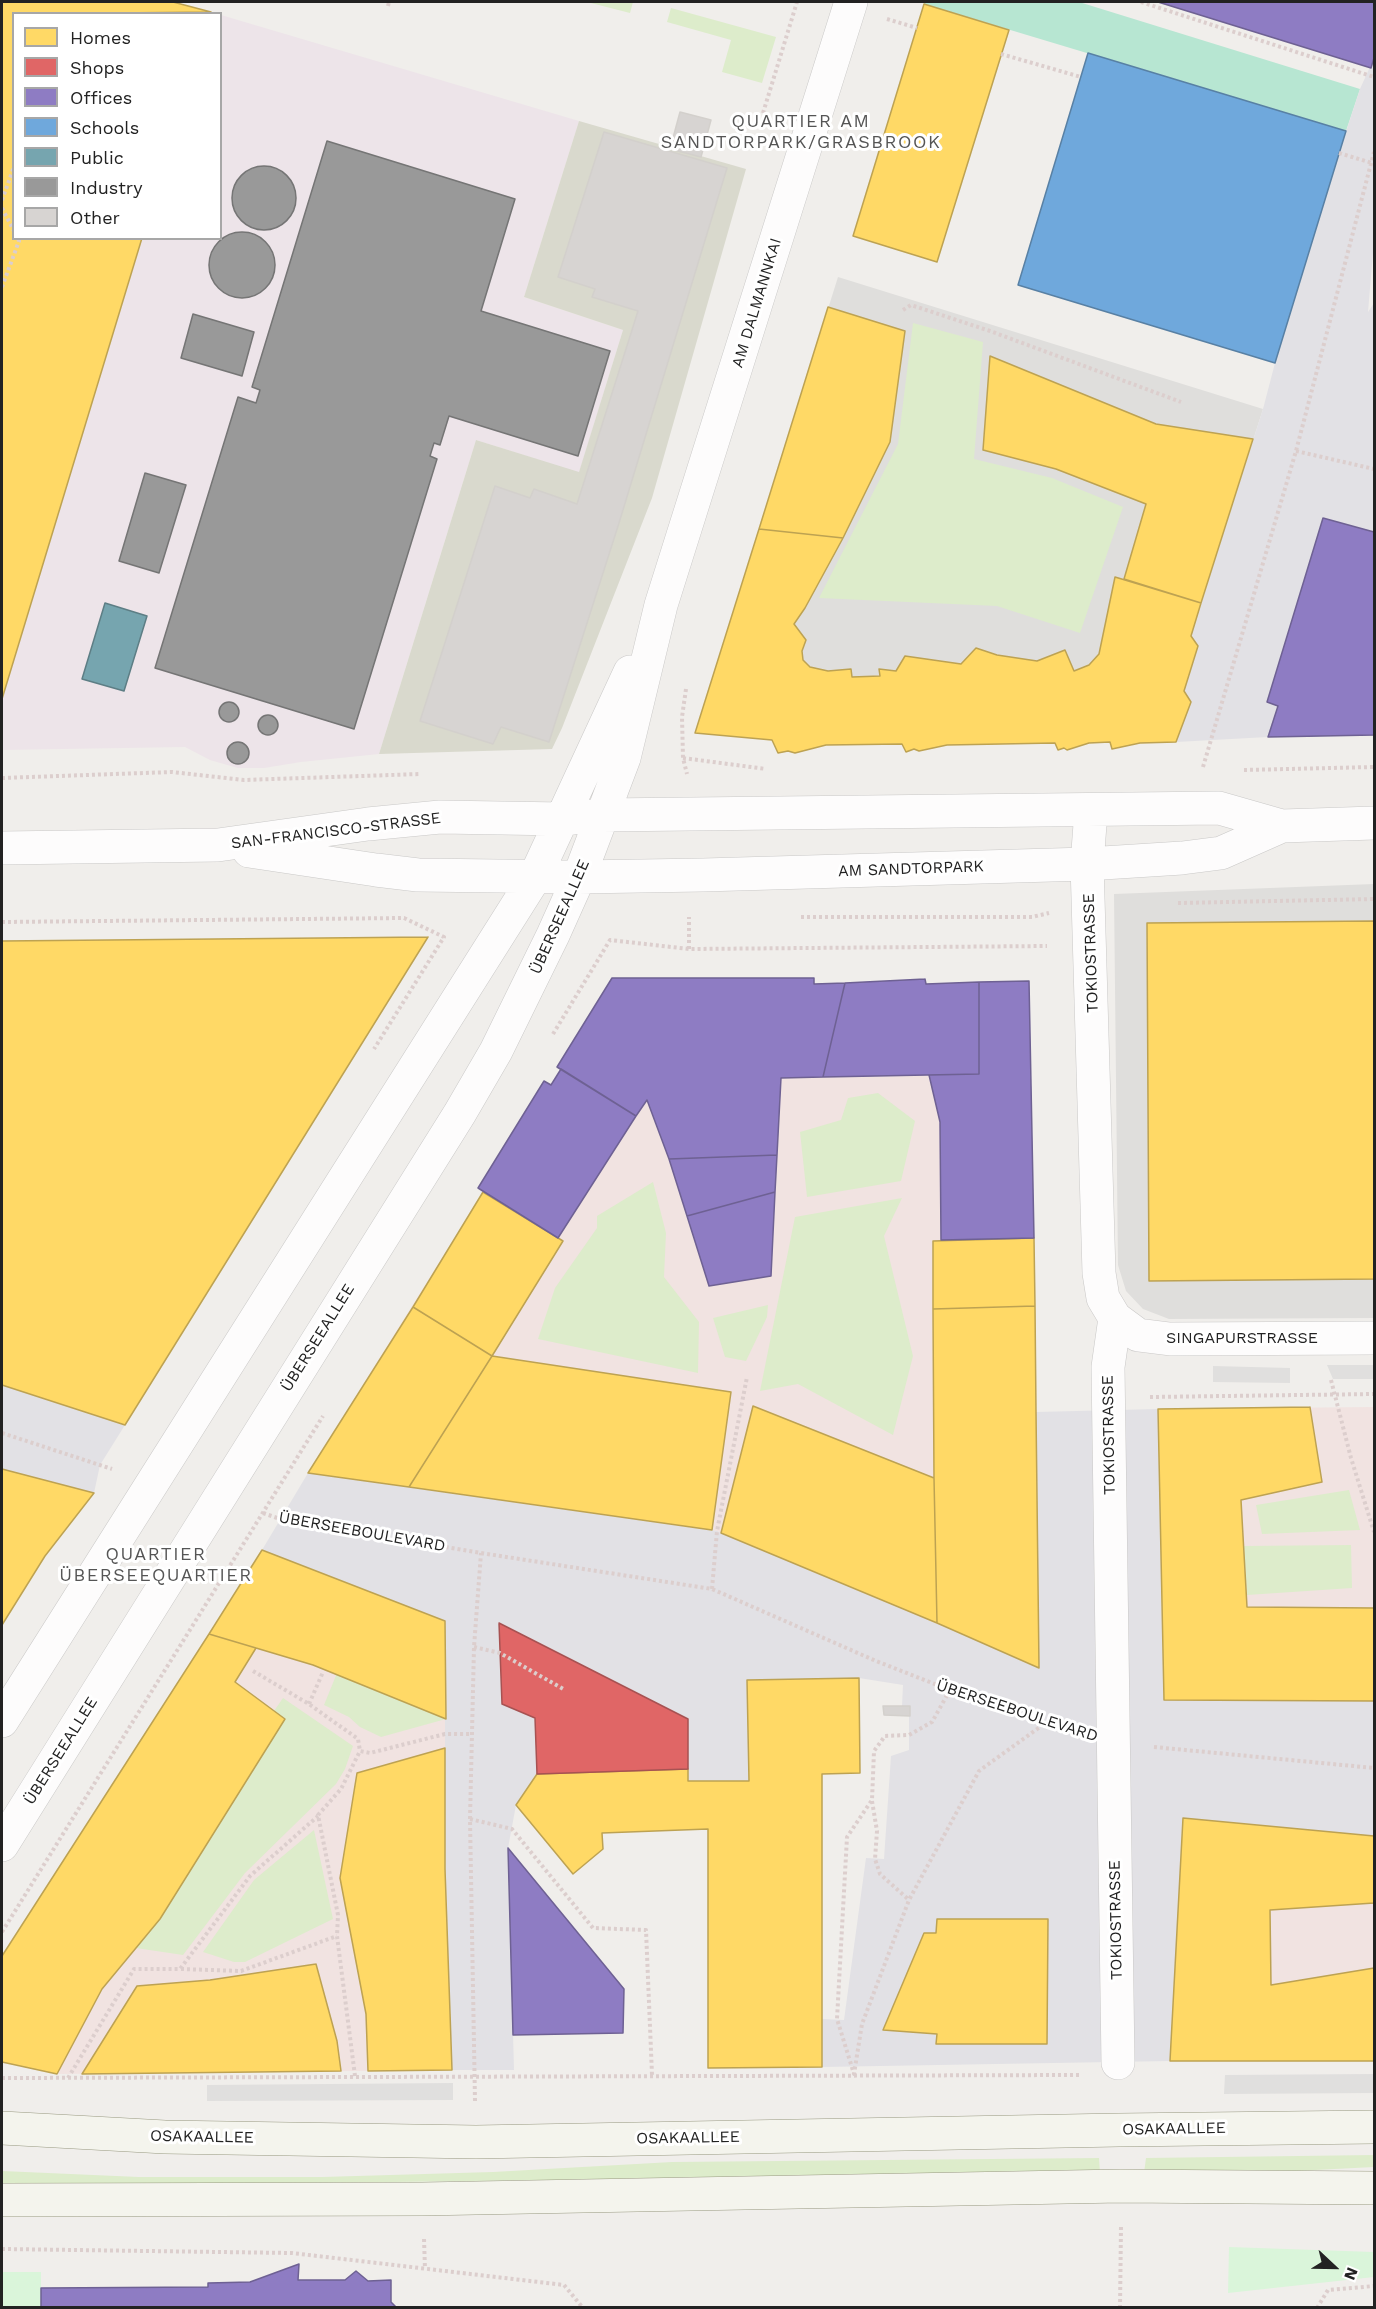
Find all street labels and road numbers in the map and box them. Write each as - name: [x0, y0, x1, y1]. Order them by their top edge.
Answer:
- street label: AM DALMANNKAI: [728, 236, 786, 370]
- street label: SAN-FRANCISCO-STRASSE: [230, 809, 442, 853]
- street label: ÜBERSEEALLEE: [526, 857, 594, 977]
- street label: AM SANDTORPARK: [838, 857, 984, 881]
- street label: TOKIOSTRASSE: [1079, 893, 1103, 1013]
- street label: ÜBERSEEALLEE: [277, 1281, 359, 1395]
- street label: SINGAPURSTRASSE: [1166, 1328, 1318, 1348]
- street label: TOKIOSTRASSE: [1098, 1375, 1120, 1495]
- street label: ÜBERSEEBOULEVARD: [277, 1508, 447, 1556]
- street label: ÜBERSEEBOULEVARD: [934, 1676, 1100, 1746]
- street label: ÜBERSEEALLEE: [20, 1694, 102, 1808]
- street label: TOKIOSTRASSE: [1105, 1860, 1127, 1980]
- street label: OSAKAALLEE: [1122, 2118, 1226, 2140]
- street label: OSAKAALLEE: [150, 2126, 254, 2148]
- street label: OSAKAALLEE: [636, 2127, 740, 2149]

